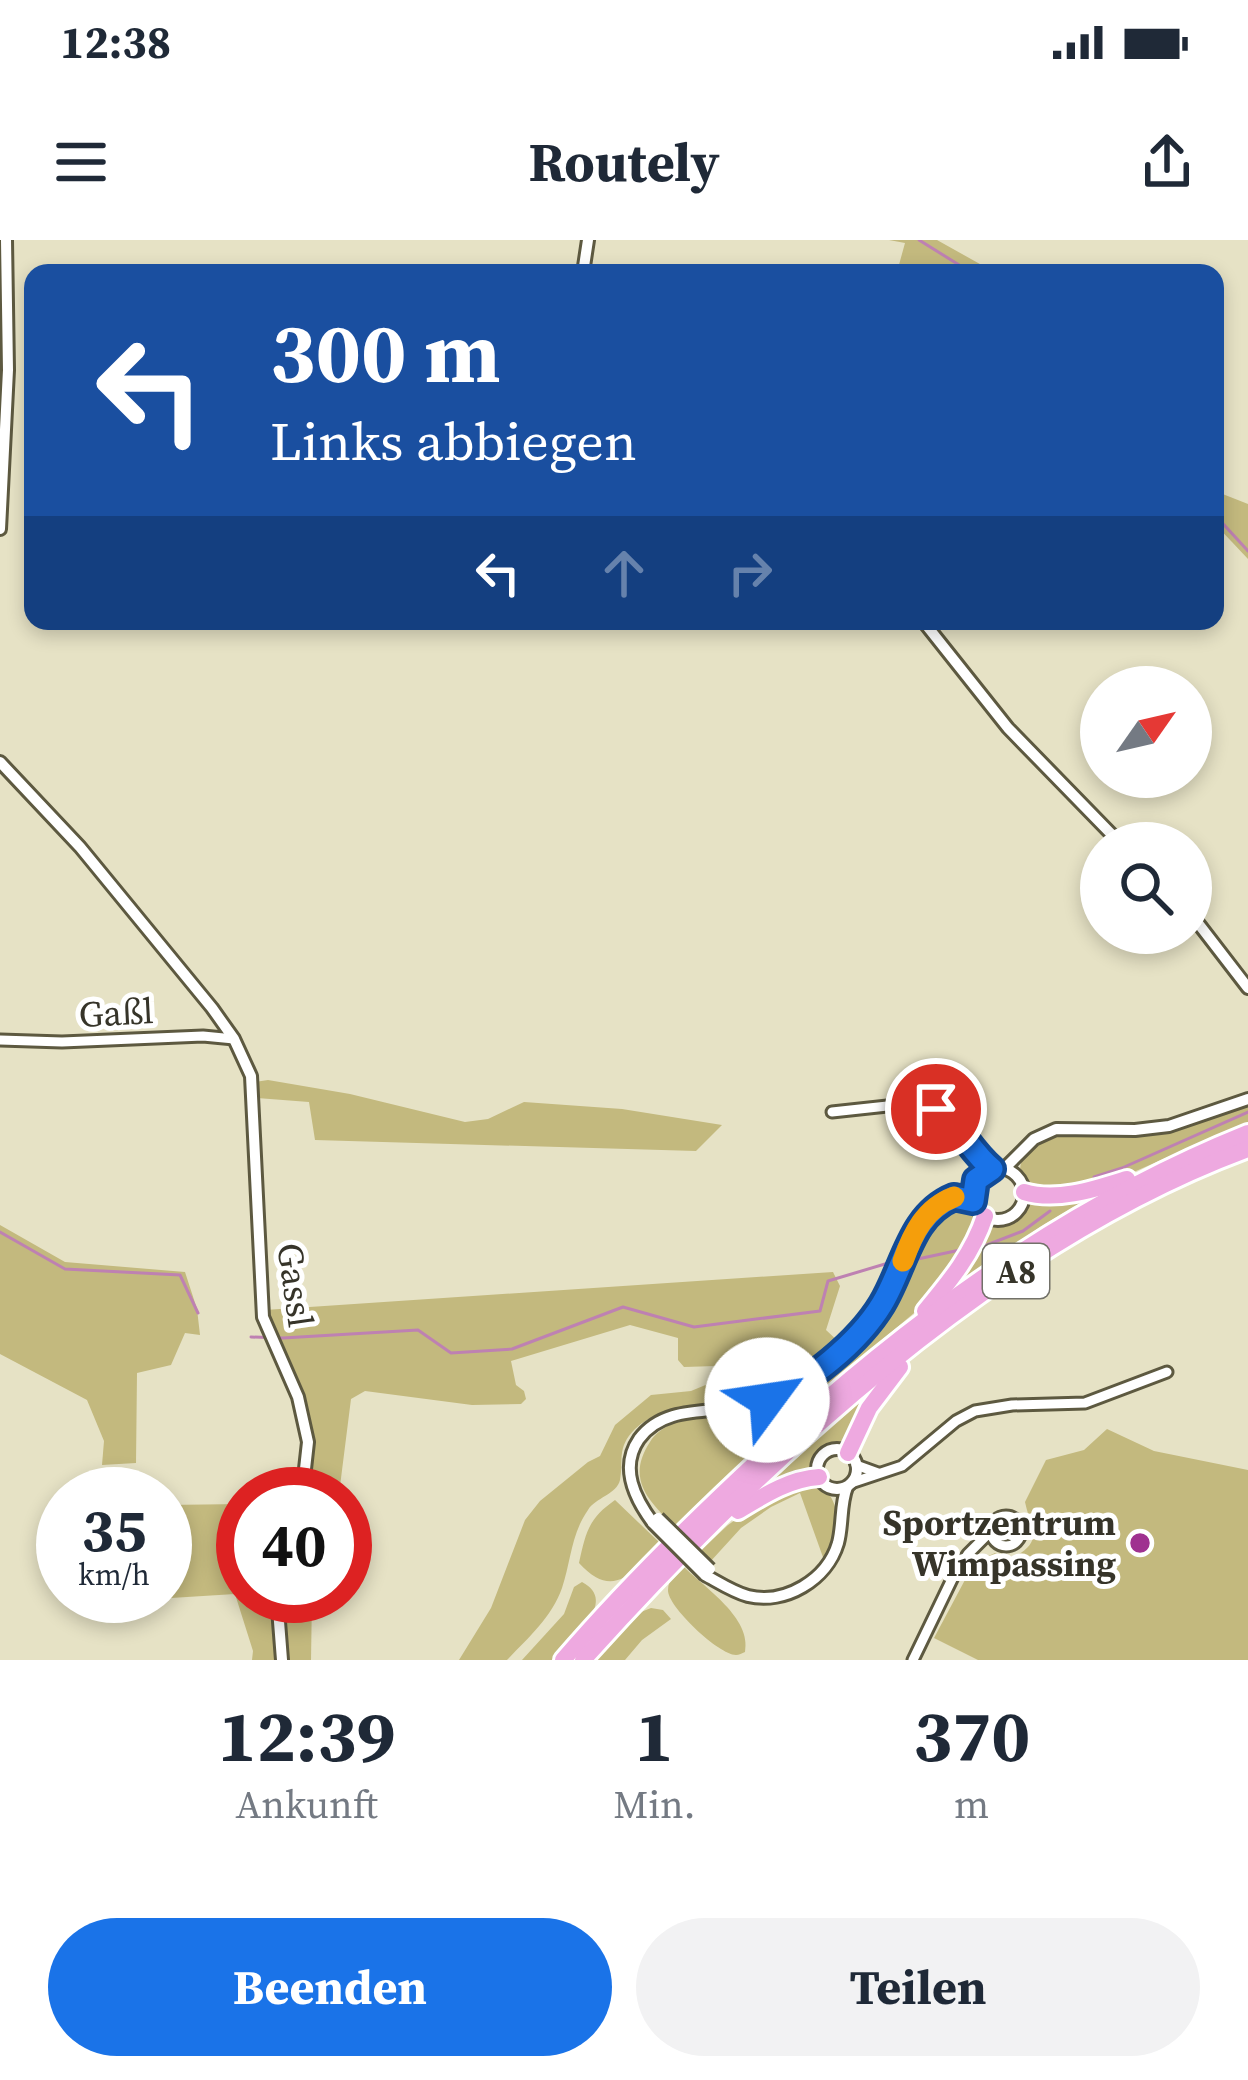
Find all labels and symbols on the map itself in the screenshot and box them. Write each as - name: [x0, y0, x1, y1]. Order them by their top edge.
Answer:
- north arrow: [1080, 666, 1212, 798]
- street label: Gaßl: [78, 986, 155, 1039]
- pin: [885, 1058, 987, 1160]
- street label: Gassl: [265, 1240, 326, 1330]
- road number: A8: [983, 1244, 1049, 1298]
- position arrow: [704, 1337, 830, 1463]
- speed limit sign: 40: [216, 1467, 372, 1623]
- place label: Sportzentrum Wimpassing: [883, 1498, 1116, 1588]
- marker: Sportzentrum Wimpassing: [1127, 1530, 1153, 1556]

